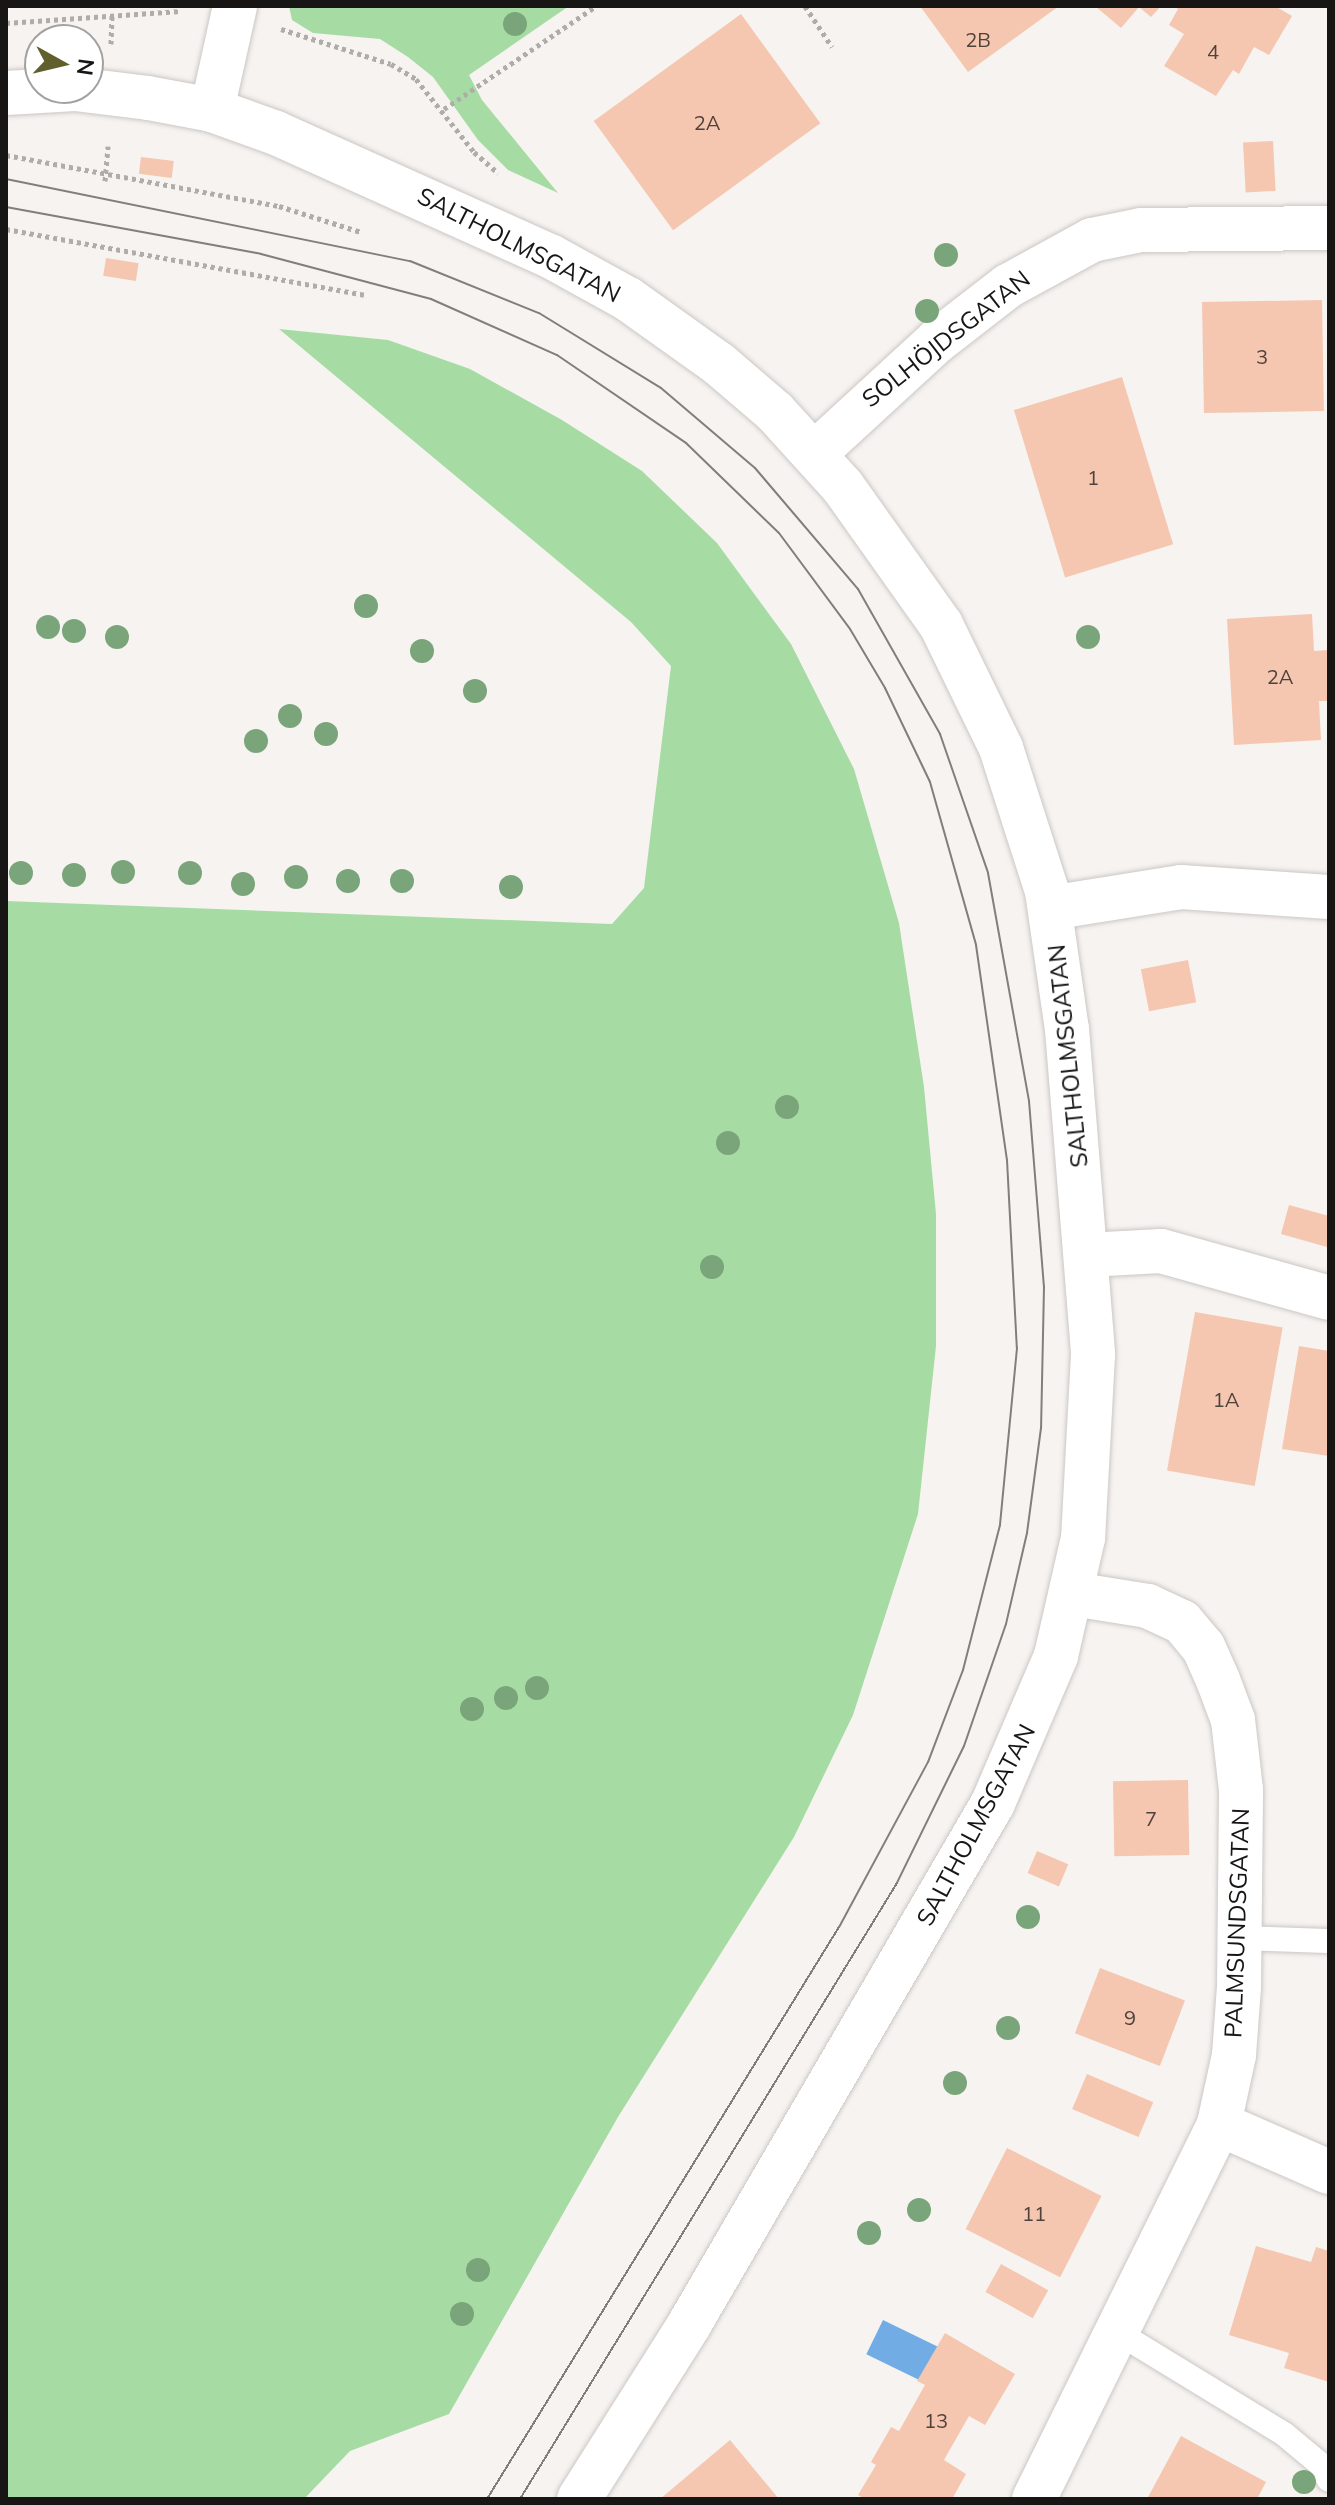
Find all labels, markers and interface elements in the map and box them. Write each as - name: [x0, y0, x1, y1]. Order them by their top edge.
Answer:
- north arrow: [24, 24, 104, 104]
- house number: 2B: [965, 27, 991, 51]
- house number: 4: [1207, 39, 1219, 63]
- text: N: [71, 57, 101, 77]
- house number: 2A: [694, 110, 720, 134]
- street label: SALTHOLMSGATAN: [413, 181, 625, 309]
- street label: SOLHÖJDSGATAN: [856, 265, 1036, 413]
- house number: 3: [1256, 344, 1268, 368]
- house number: 1: [1087, 465, 1099, 489]
- house number: 2A: [1267, 664, 1293, 688]
- street label: SALTHOLMSGATAN: [1042, 943, 1094, 1169]
- house number: 1A: [1213, 1387, 1239, 1411]
- street label: SALTHOLMSGATAN: [911, 1719, 1041, 1931]
- house number: 7: [1145, 1806, 1157, 1830]
- street label: PALMSUNDSGATAN: [1219, 1808, 1255, 2038]
- house number: 9: [1124, 2005, 1136, 2029]
- house number: 11: [1022, 2201, 1046, 2225]
- house number: 13: [924, 2408, 948, 2432]

